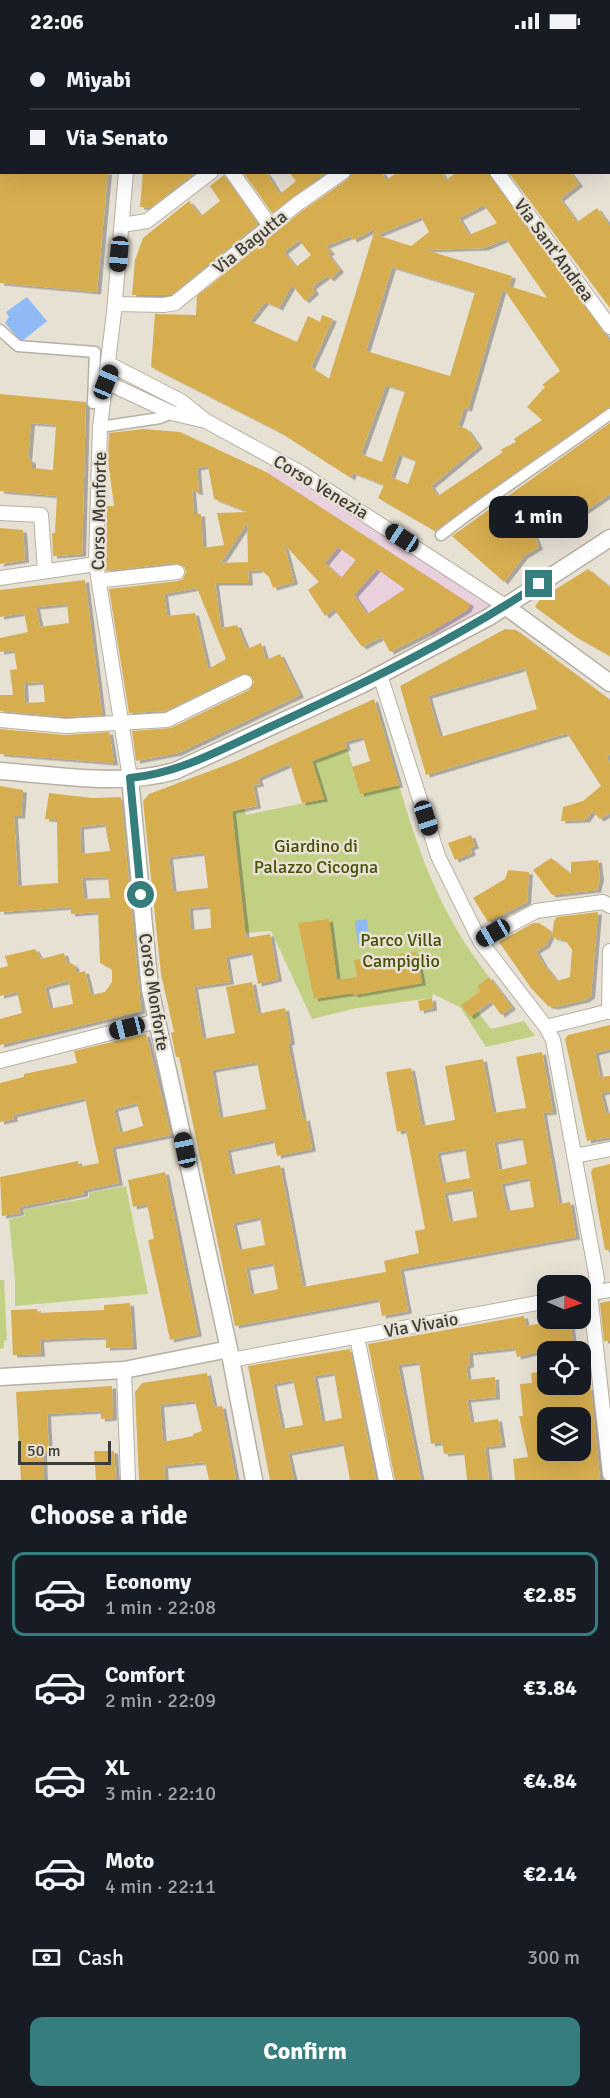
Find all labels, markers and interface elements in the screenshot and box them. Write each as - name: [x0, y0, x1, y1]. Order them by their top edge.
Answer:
- text: 22:06: [30, 8, 84, 35]
- text: Miyabi: [66, 66, 131, 93]
- text: Via Senato: [66, 124, 168, 151]
- street label: Via Sant'Andrea: [509, 194, 599, 306]
- street label: Via Bagutta: [208, 205, 292, 279]
- car: [108, 235, 130, 273]
- car: [91, 362, 121, 402]
- street label: Corso Venezia: [269, 450, 373, 524]
- street label: Corso Monforte: [87, 451, 111, 571]
- callout: 1 min: [490, 497, 588, 539]
- text: 1 min: [514, 504, 563, 529]
- car: [382, 521, 422, 555]
- route end: [525, 570, 552, 597]
- car: [412, 798, 440, 838]
- park label: Giardino di Palazzo Cicogna: [254, 835, 378, 878]
- route start: [127, 881, 154, 908]
- car: [473, 916, 513, 950]
- park label: Parco Villa Campiglio: [360, 929, 442, 972]
- street label: Corso Monforte: [134, 932, 174, 1052]
- car: [107, 1015, 147, 1041]
- car: [172, 1131, 198, 1169]
- north arrow: [537, 1275, 591, 1329]
- map controls: [537, 1275, 591, 1461]
- street label: Via Vivaio: [382, 1308, 460, 1342]
- button: locate: [537, 1341, 591, 1395]
- button: layers: [537, 1407, 591, 1461]
- scale bar: [18, 1438, 111, 1466]
- text: 50 m: [27, 1441, 61, 1461]
- text: Choose a ride: [30, 1499, 188, 1532]
- icon: car: [33, 1567, 87, 1621]
- text: Economy: [105, 1568, 191, 1595]
- text: €2.85: [523, 1581, 577, 1608]
- text: 1 min · 22:08: [105, 1595, 216, 1620]
- icon: car: [33, 1660, 87, 1714]
- text: Comfort: [105, 1661, 185, 1688]
- text: €3.84: [523, 1674, 577, 1701]
- text: 2 min · 22:09: [105, 1688, 216, 1713]
- icon: car: [33, 1753, 87, 1807]
- text: XL: [105, 1754, 130, 1781]
- text: €4.84: [523, 1767, 577, 1794]
- text: 3 min · 22:10: [105, 1781, 216, 1806]
- icon: car: [33, 1846, 87, 1900]
- text: Moto: [105, 1847, 154, 1874]
- text: €2.14: [523, 1860, 577, 1887]
- text: 4 min · 22:11: [105, 1874, 216, 1899]
- icon: cash: [30, 1941, 63, 1974]
- text: Cash: [78, 1944, 124, 1971]
- text: 300 m: [527, 1945, 580, 1970]
- button: Confirm: [30, 2017, 580, 2086]

